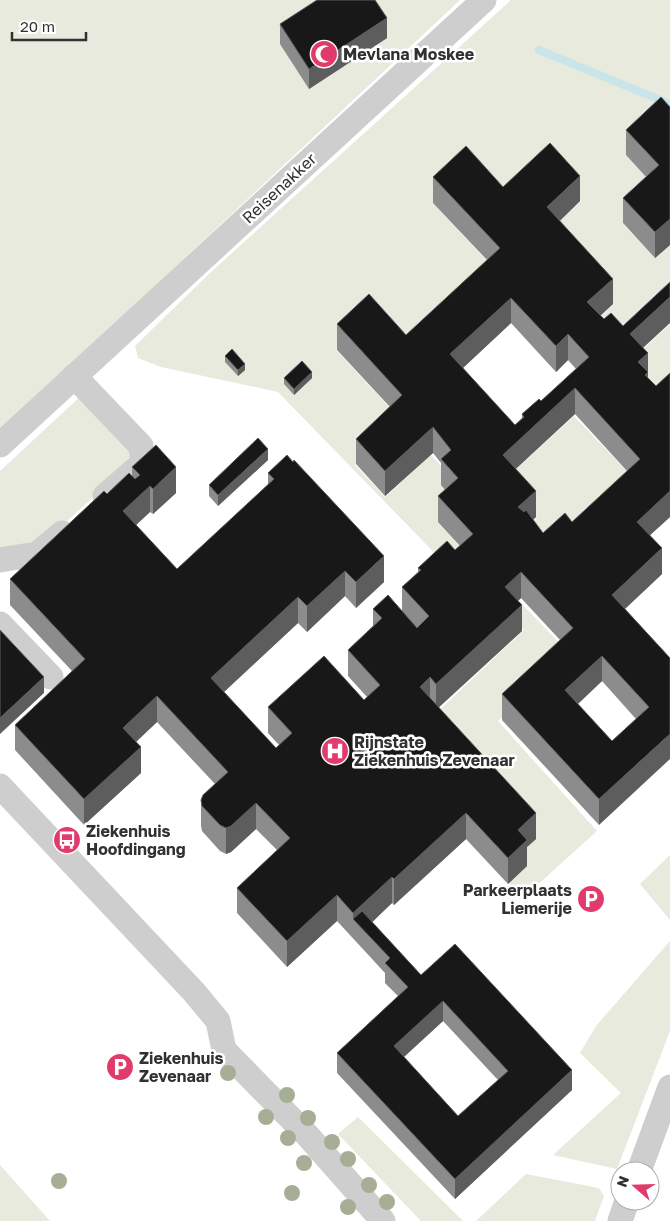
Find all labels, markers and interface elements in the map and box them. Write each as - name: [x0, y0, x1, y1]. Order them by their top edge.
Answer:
- scale bar: [12, 10, 86, 42]
- text: 20 m: [20, 17, 55, 35]
- mosque icon: Mevlana Moskee: [309, 39, 339, 69]
- place label: Mevlana Moskee: [343, 44, 474, 64]
- street label: Reisenakker: [238, 149, 320, 227]
- place label: Rijnstate Ziekenhuis Zevenaar: [354, 732, 515, 770]
- hospital icon: Rijnstate Ziekenhuis Zevenaar: [320, 736, 350, 766]
- place label: Ziekenhuis Hoofdingang: [86, 821, 186, 859]
- bus stop icon: Ziekenhuis Hoofdingang: [52, 825, 82, 855]
- place label: Parkeerplaats Liemerije: [463, 880, 572, 918]
- parking icon: Parkeerplaats Liemerije: [576, 884, 606, 914]
- place label: Ziekenhuis Zevenaar: [139, 1048, 224, 1086]
- parking icon: Ziekenhuis Zevenaar: [105, 1052, 135, 1082]
- north arrow: [610, 1161, 660, 1211]
- text: N: [613, 1173, 632, 1189]

